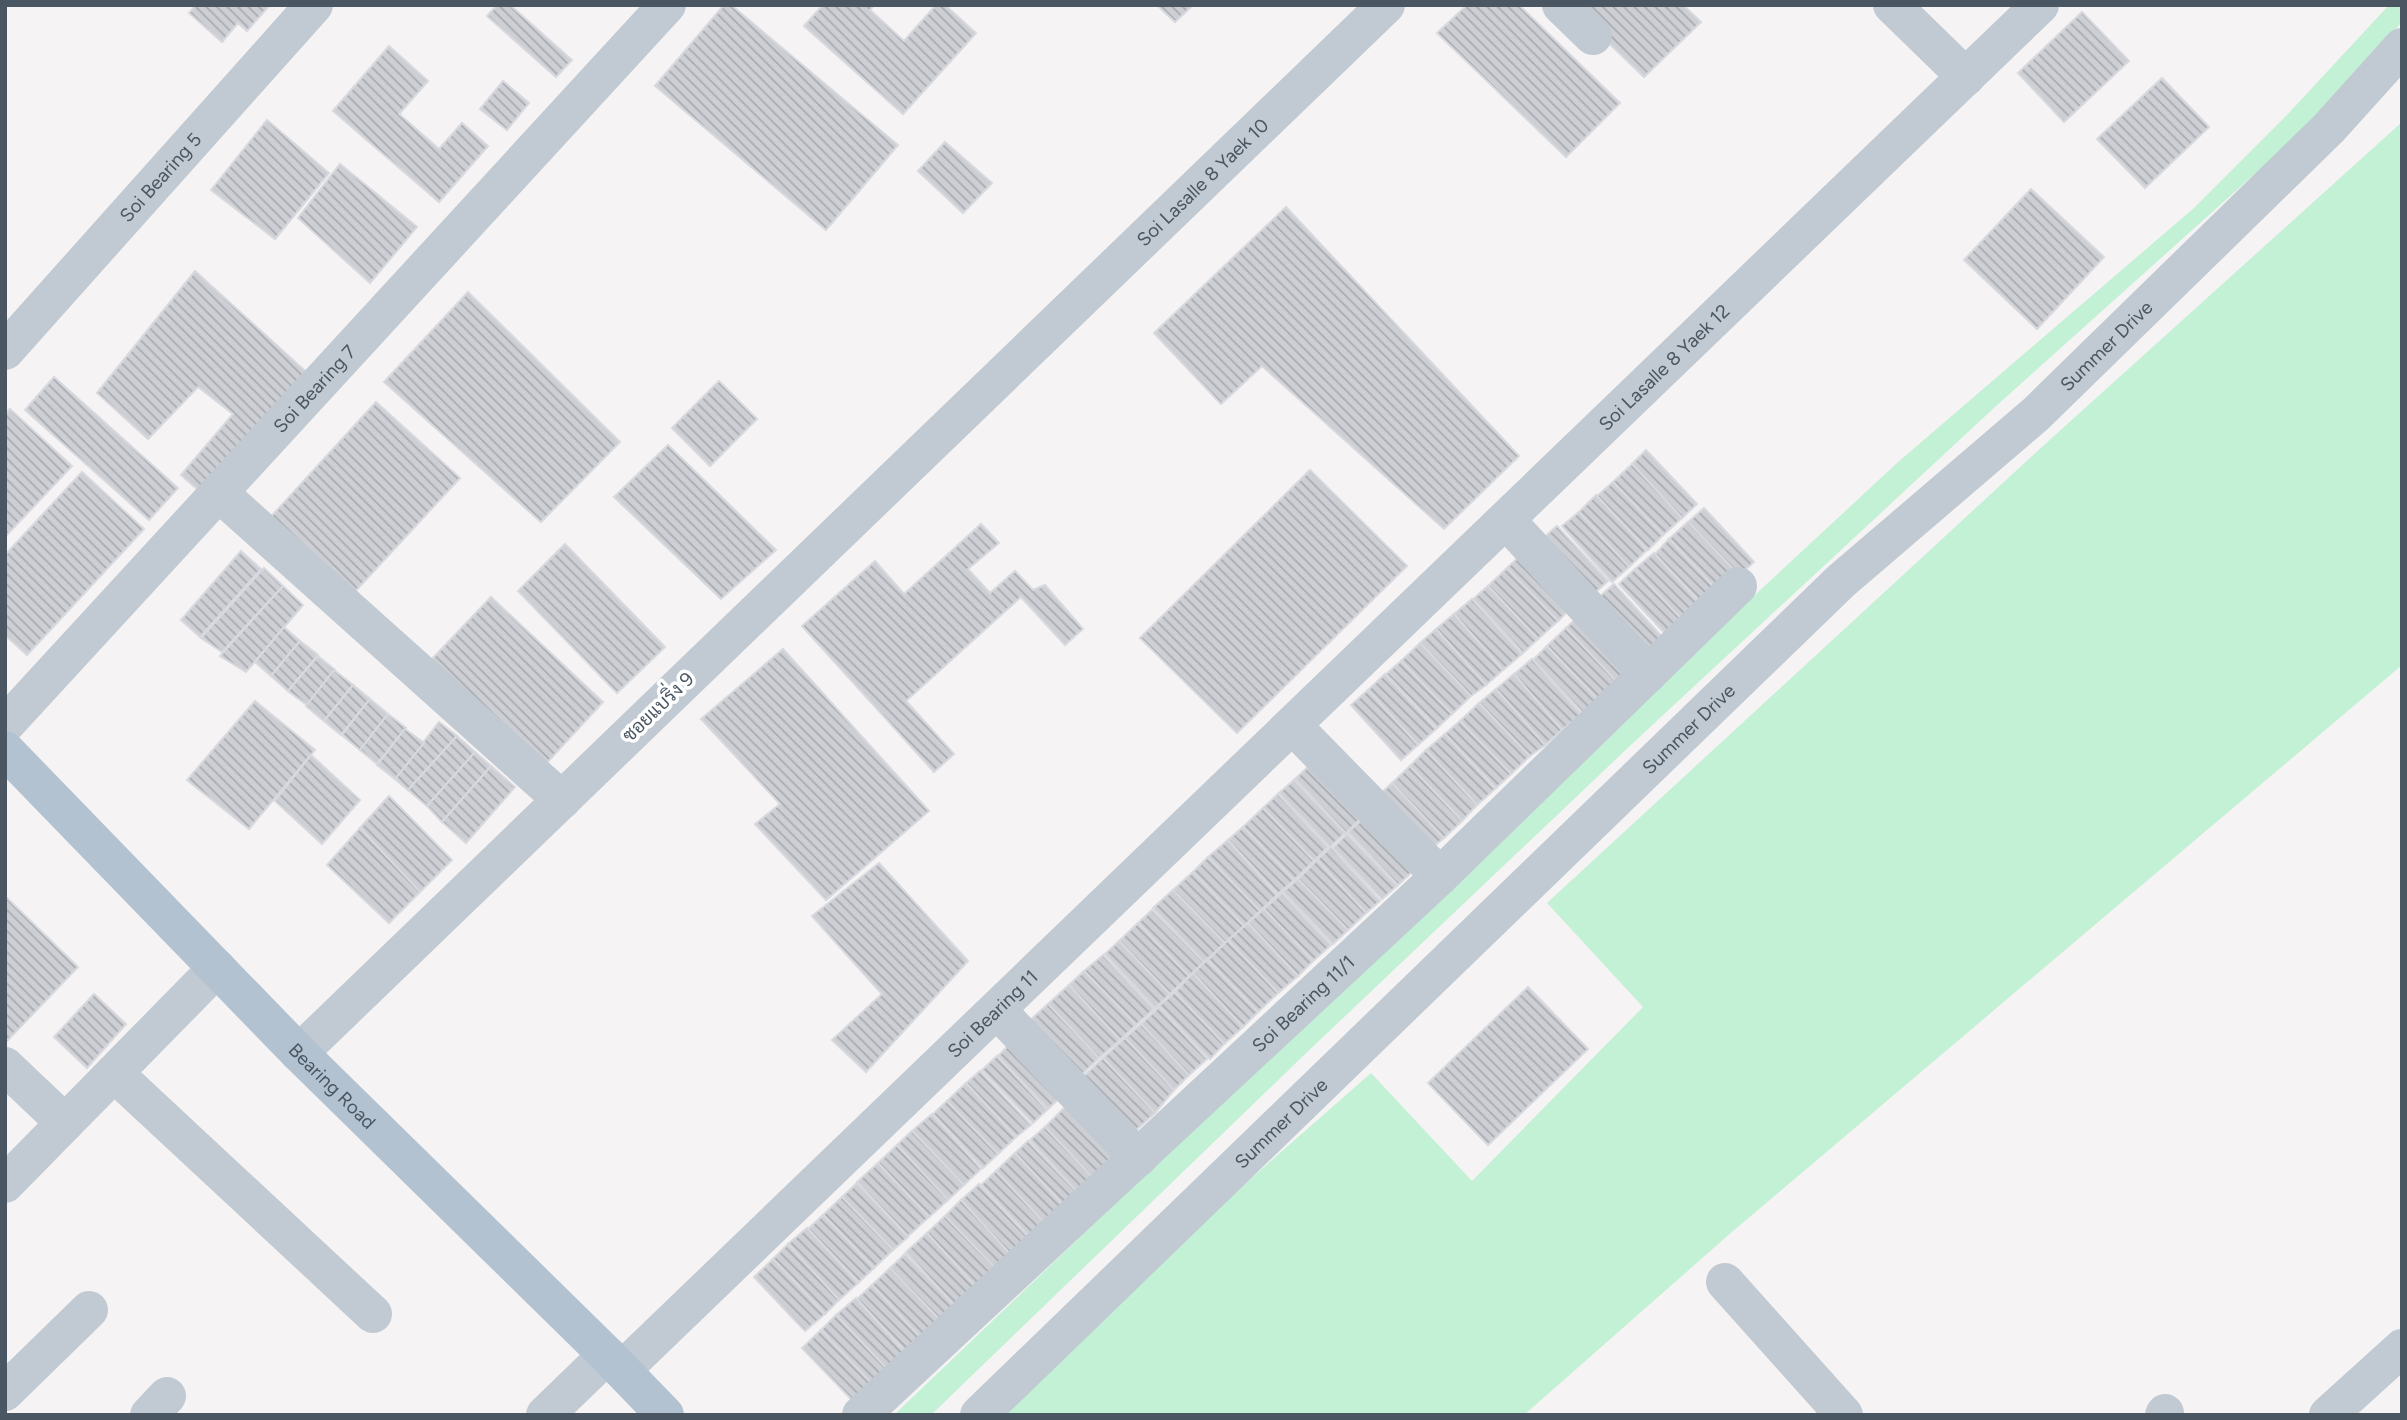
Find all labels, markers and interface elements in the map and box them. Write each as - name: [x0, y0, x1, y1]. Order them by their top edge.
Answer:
- street label: Soi Lasalle 8 Yaek 10: [1132, 113, 1273, 251]
- street label: Soi Bearing 5: [114, 128, 206, 227]
- street label: Summer Drive: [2055, 295, 2157, 396]
- street label: Soi Lasalle 8 Yaek 12: [1594, 299, 1734, 435]
- street label: Soi Bearing 7: [268, 340, 360, 437]
- street label: ซอยแบริ่ง 9: [614, 664, 698, 747]
- street label: Summer Drive: [1637, 679, 1740, 779]
- street label: Soi Bearing 11/1: [1247, 950, 1359, 1057]
- street label: Soi Bearing 11: [942, 965, 1042, 1062]
- street label: Bearing Road: [284, 1038, 381, 1133]
- street label: Summer Drive: [1230, 1073, 1332, 1173]

